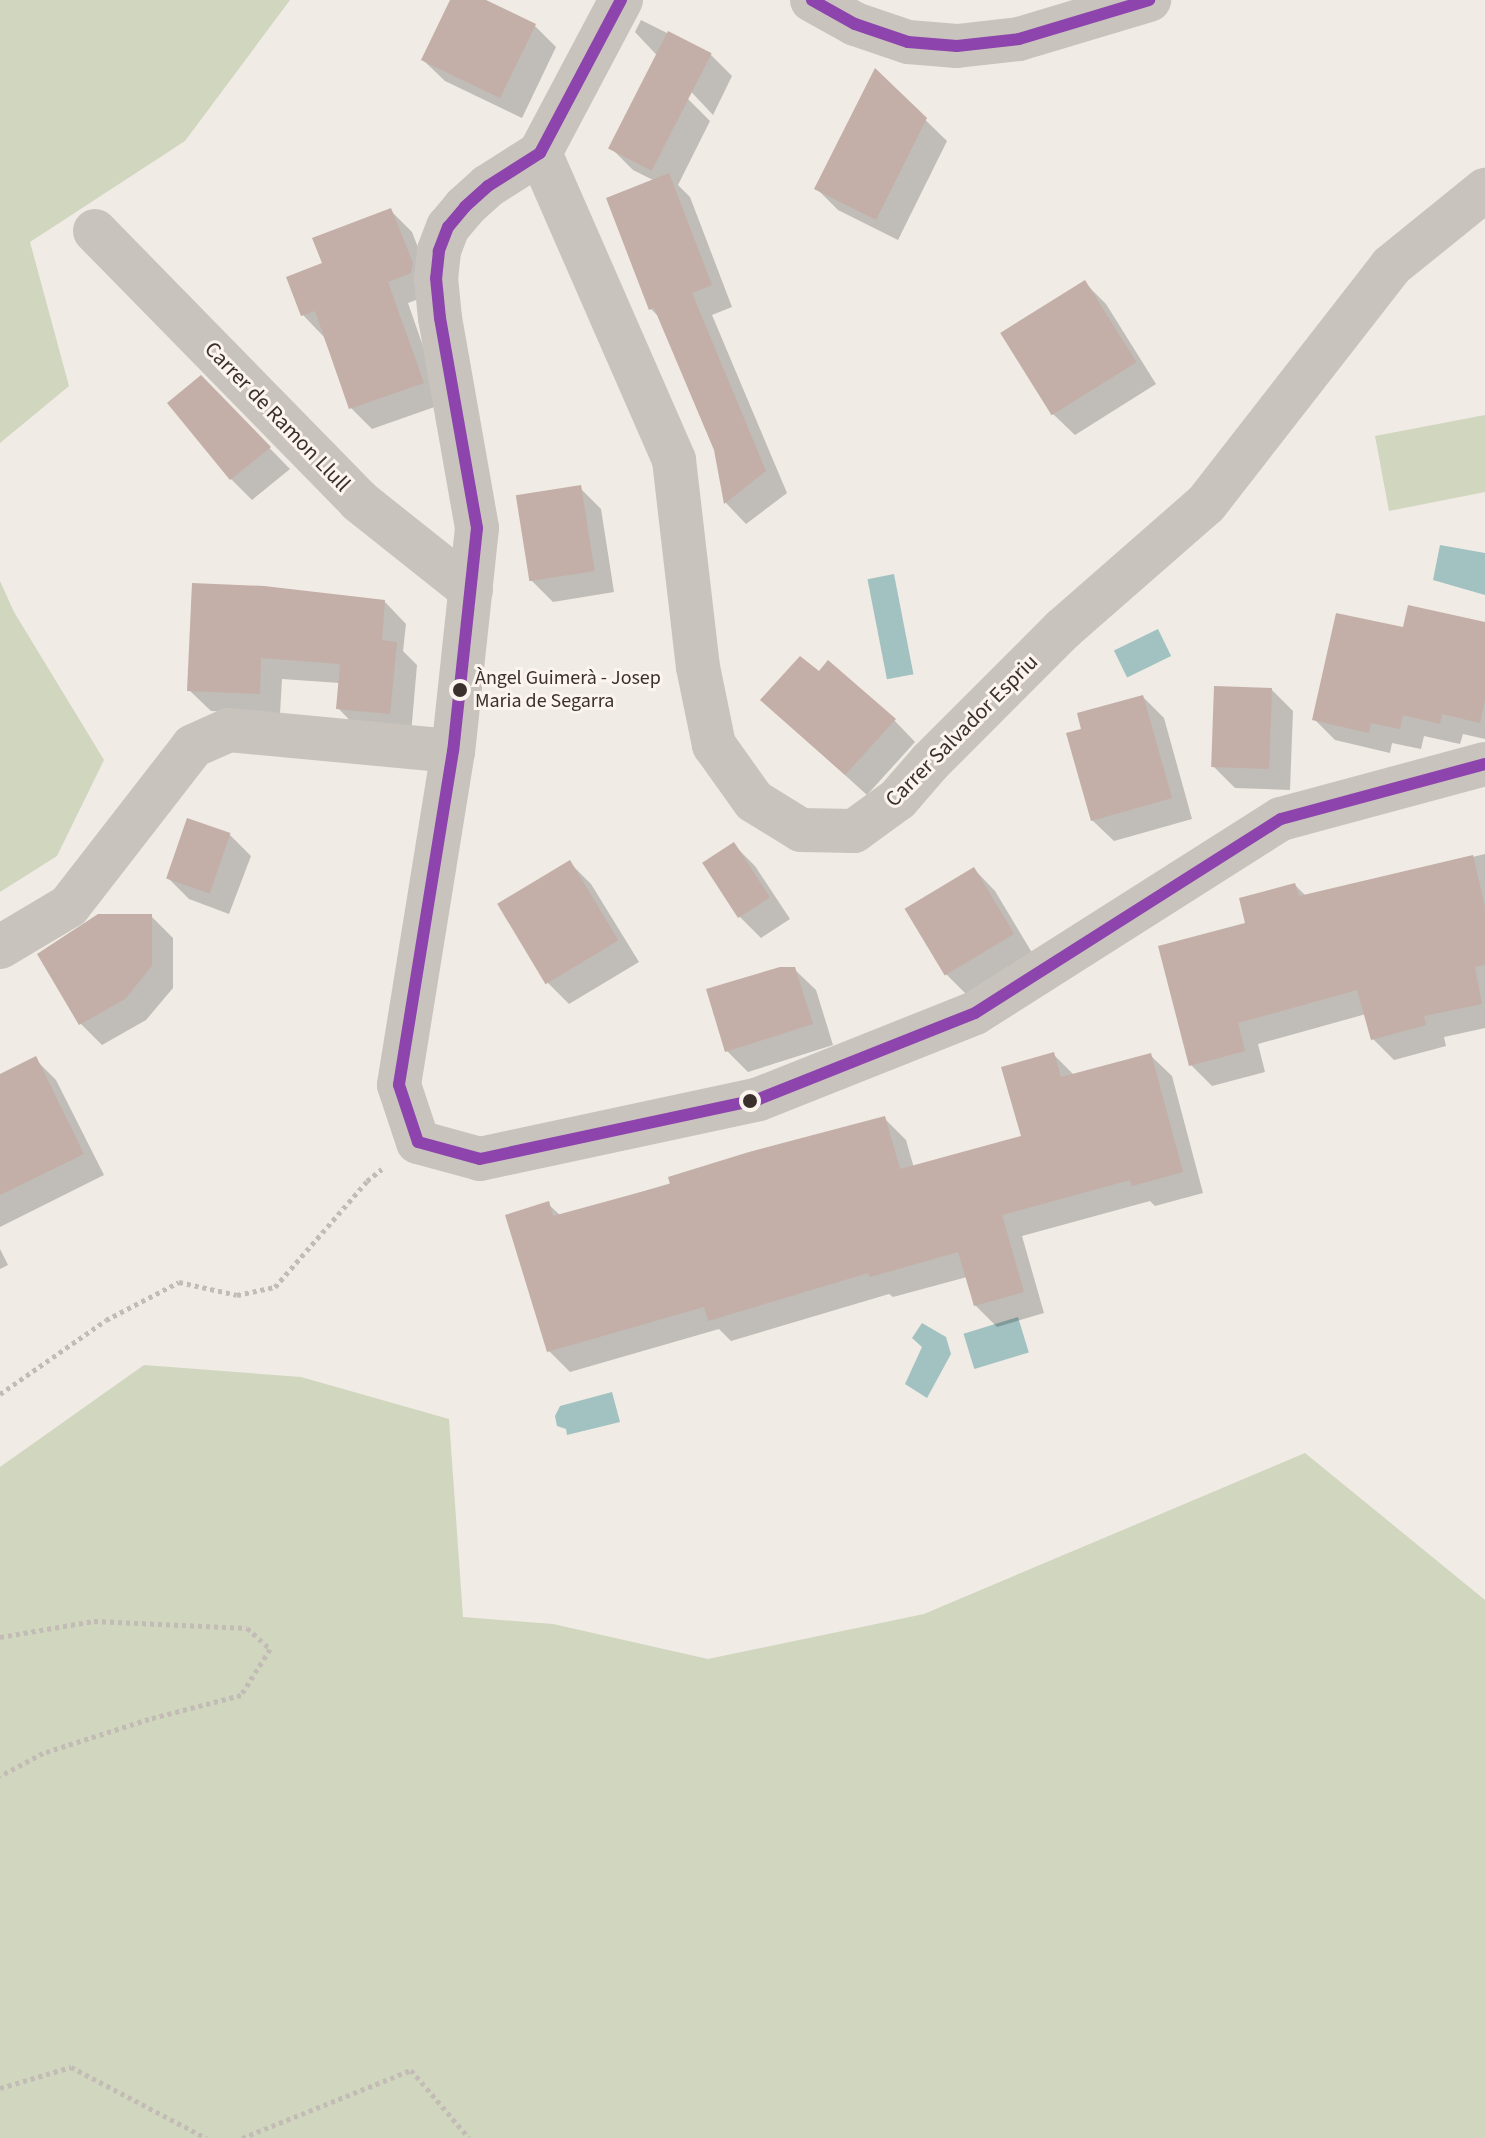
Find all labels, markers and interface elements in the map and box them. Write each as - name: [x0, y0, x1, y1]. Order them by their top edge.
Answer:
- street label: Carrer de Ramon Llull: [198, 336, 356, 498]
- street label: Carrer Salvador Espriu: [880, 649, 1044, 813]
- place label: Àngel Guimerà - Josep Maria de Segarra: [475, 666, 661, 713]
- marker: Àngel Guimerà - Josep Maria de Segarra: [452, 682, 468, 698]
- unlabelled marker: [742, 1093, 758, 1109]

